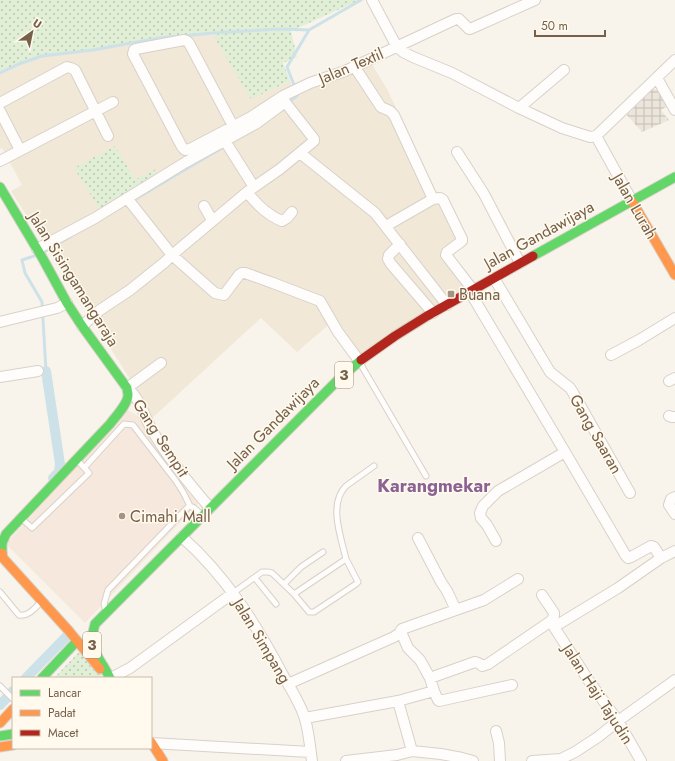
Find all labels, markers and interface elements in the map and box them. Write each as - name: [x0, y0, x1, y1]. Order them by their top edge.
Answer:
- north arrow: [12, 12, 52, 52]
- scale bar: [535, 12, 605, 38]
- text: U: [30, 15, 45, 32]
- text: 50 m: [541, 17, 568, 35]
- street label: Jalan Textil: [313, 42, 387, 91]
- street label: Jalan Lurah: [606, 167, 663, 243]
- street label: Jalan Gandawijaya: [478, 195, 598, 276]
- street label: Jalan Sisingamangaraja: [22, 205, 125, 351]
- place label: Buana: [459, 283, 500, 306]
- marker: Buana: [446, 289, 456, 299]
- road number: 3: [335, 362, 353, 388]
- street label: Jalan Gandawijaya: [220, 371, 325, 476]
- street label: Gang Saaran: [564, 390, 628, 478]
- street label: Gang Sempit: [127, 394, 195, 482]
- district label: Karangmekar: [377, 473, 491, 499]
- place label: Cimahi Mall: [130, 505, 211, 528]
- marker: Cimahi Mall: [117, 511, 127, 521]
- street label: Jalan Simpang: [226, 592, 297, 688]
- road number: 3: [83, 632, 101, 658]
- street label: Jalan Haji Tajudin: [556, 637, 639, 749]
- legend: [12, 677, 152, 749]
- text: Lancar: [48, 684, 82, 702]
- text: Padat: [48, 704, 76, 722]
- text: Macet: [48, 724, 78, 742]

